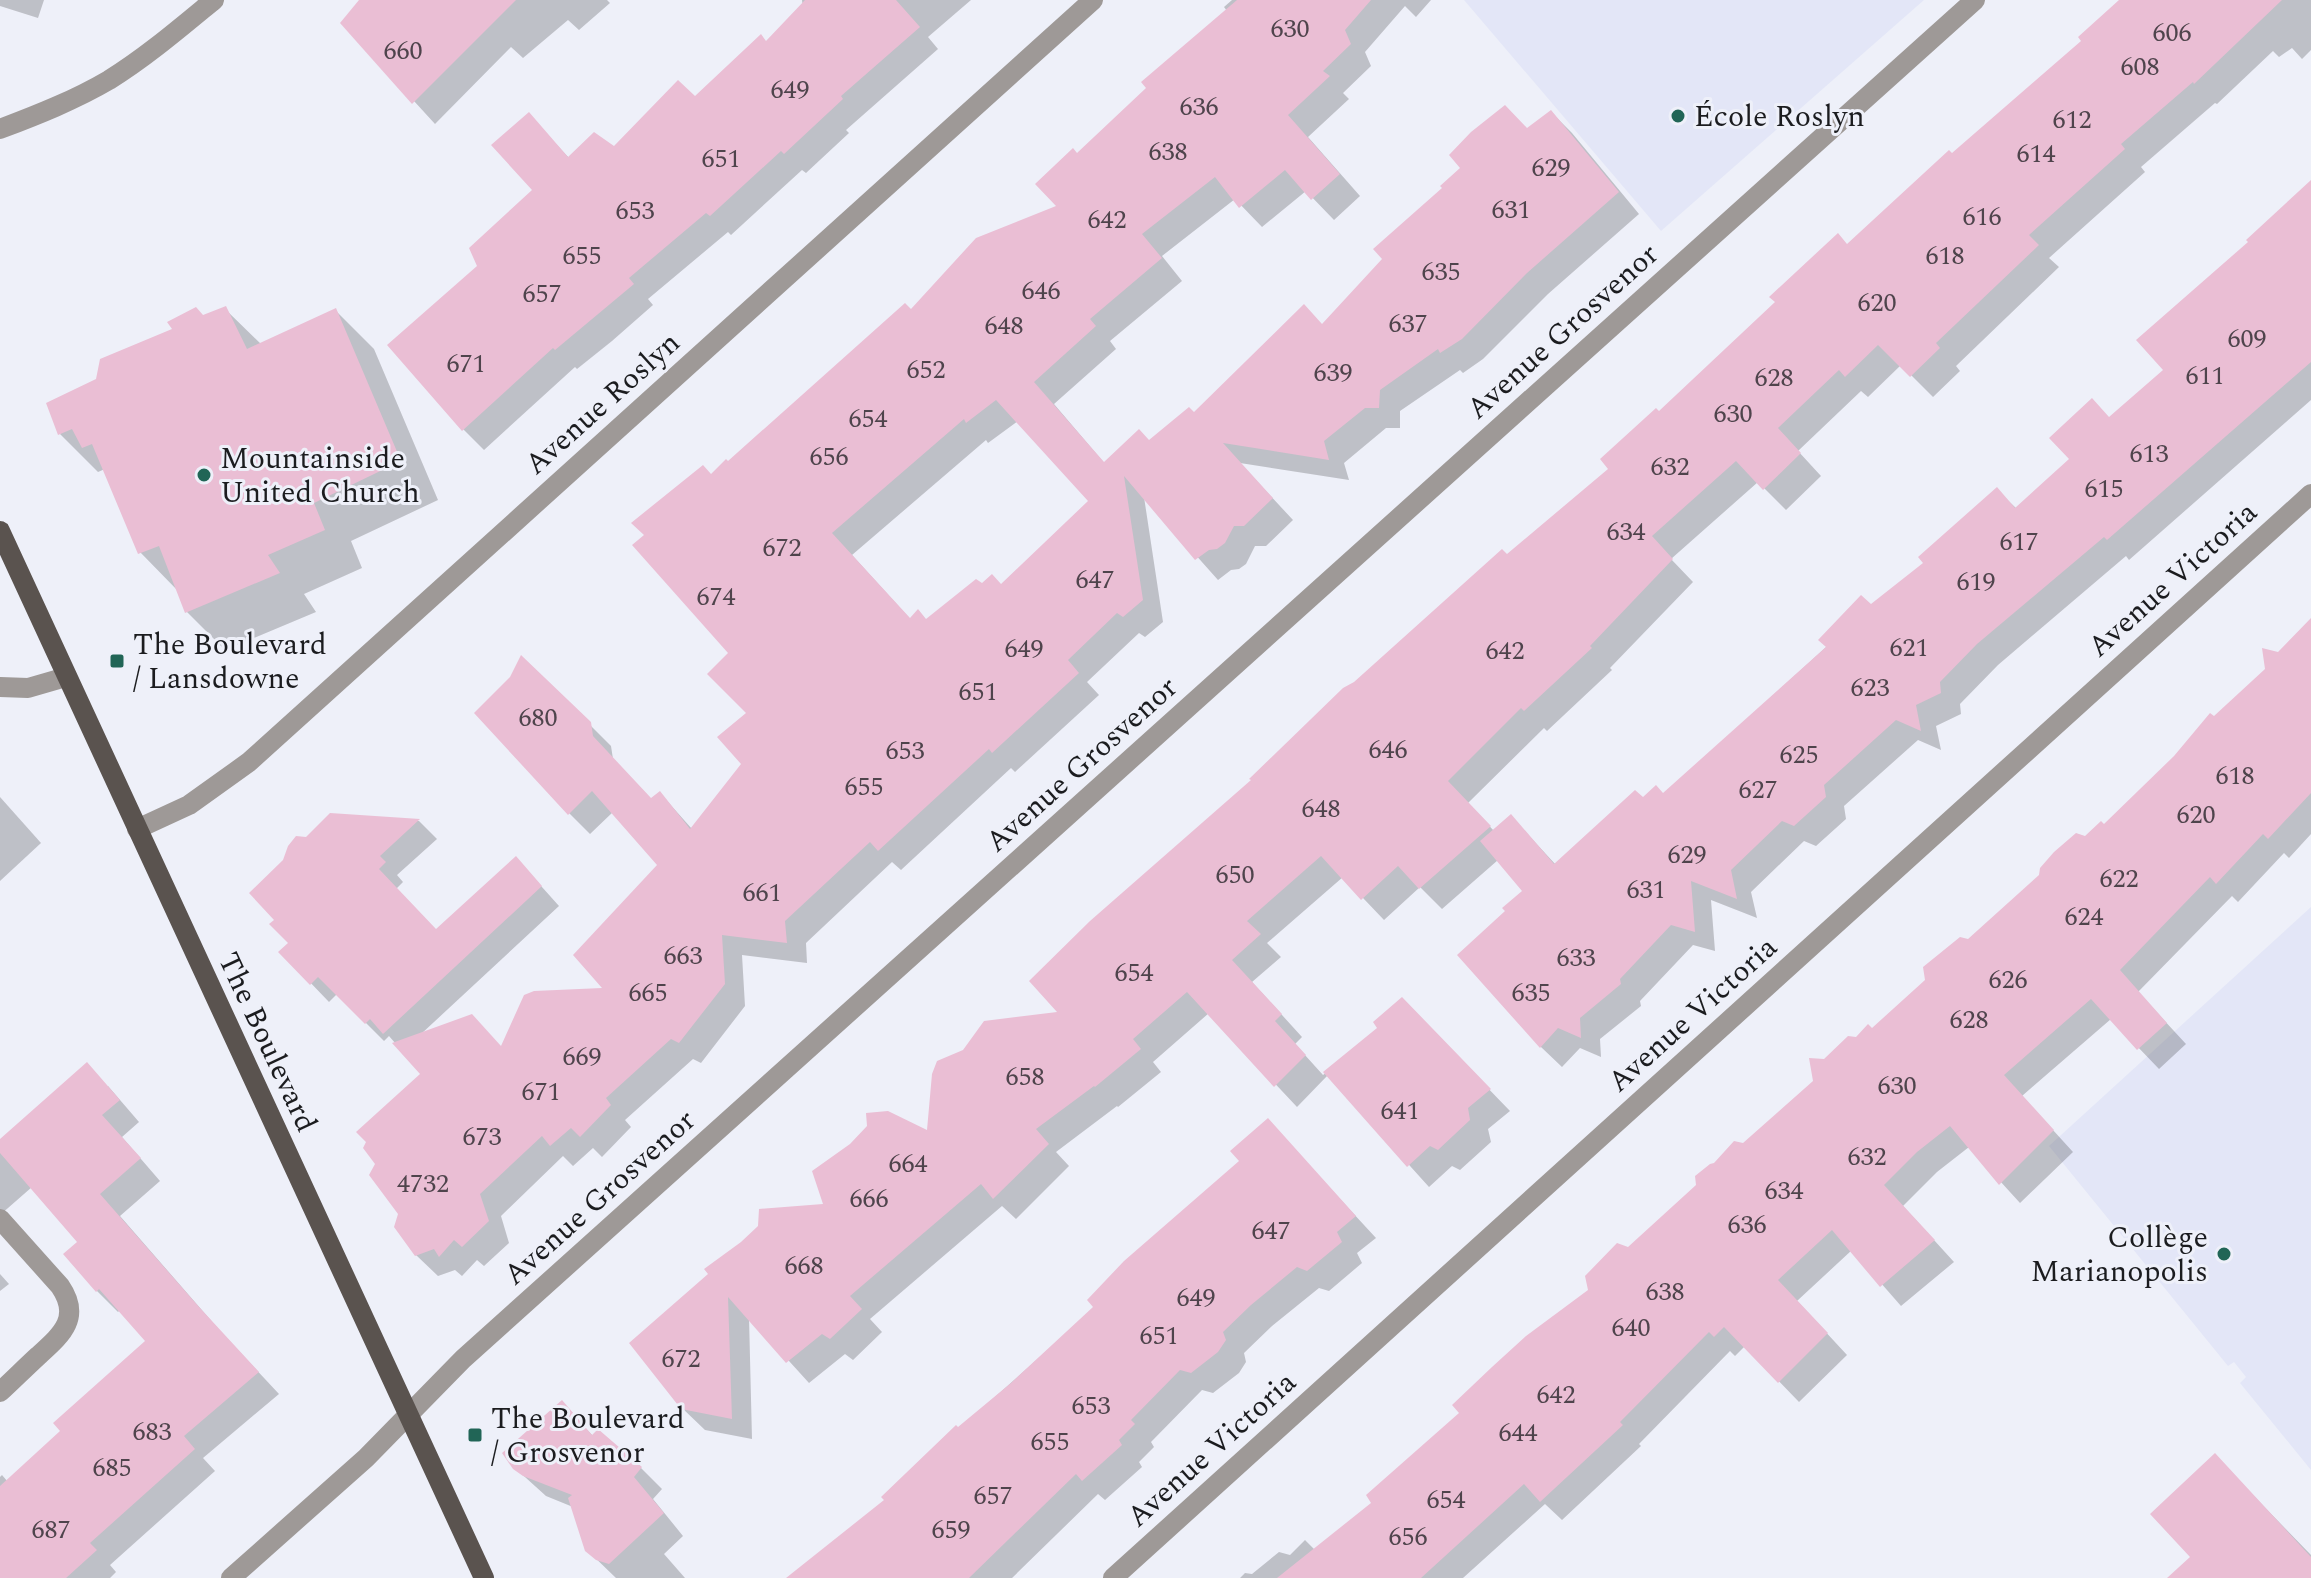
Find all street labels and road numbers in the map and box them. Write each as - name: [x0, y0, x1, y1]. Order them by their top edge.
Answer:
- street label: Avenue Grosvenor: [1456, 233, 1669, 431]
- street label: Avenue Roslyn: [514, 321, 691, 486]
- street label: Avenue Victoria: [2077, 490, 2268, 669]
- street label: Avenue Grosvenor: [975, 666, 1188, 864]
- street label: Avenue Victoria: [1597, 925, 1788, 1104]
- street label: The Boulevard: [205, 945, 329, 1140]
- street label: Avenue Grosvenor: [493, 1099, 706, 1297]
- street label: Avenue Victoria: [1116, 1360, 1307, 1539]

